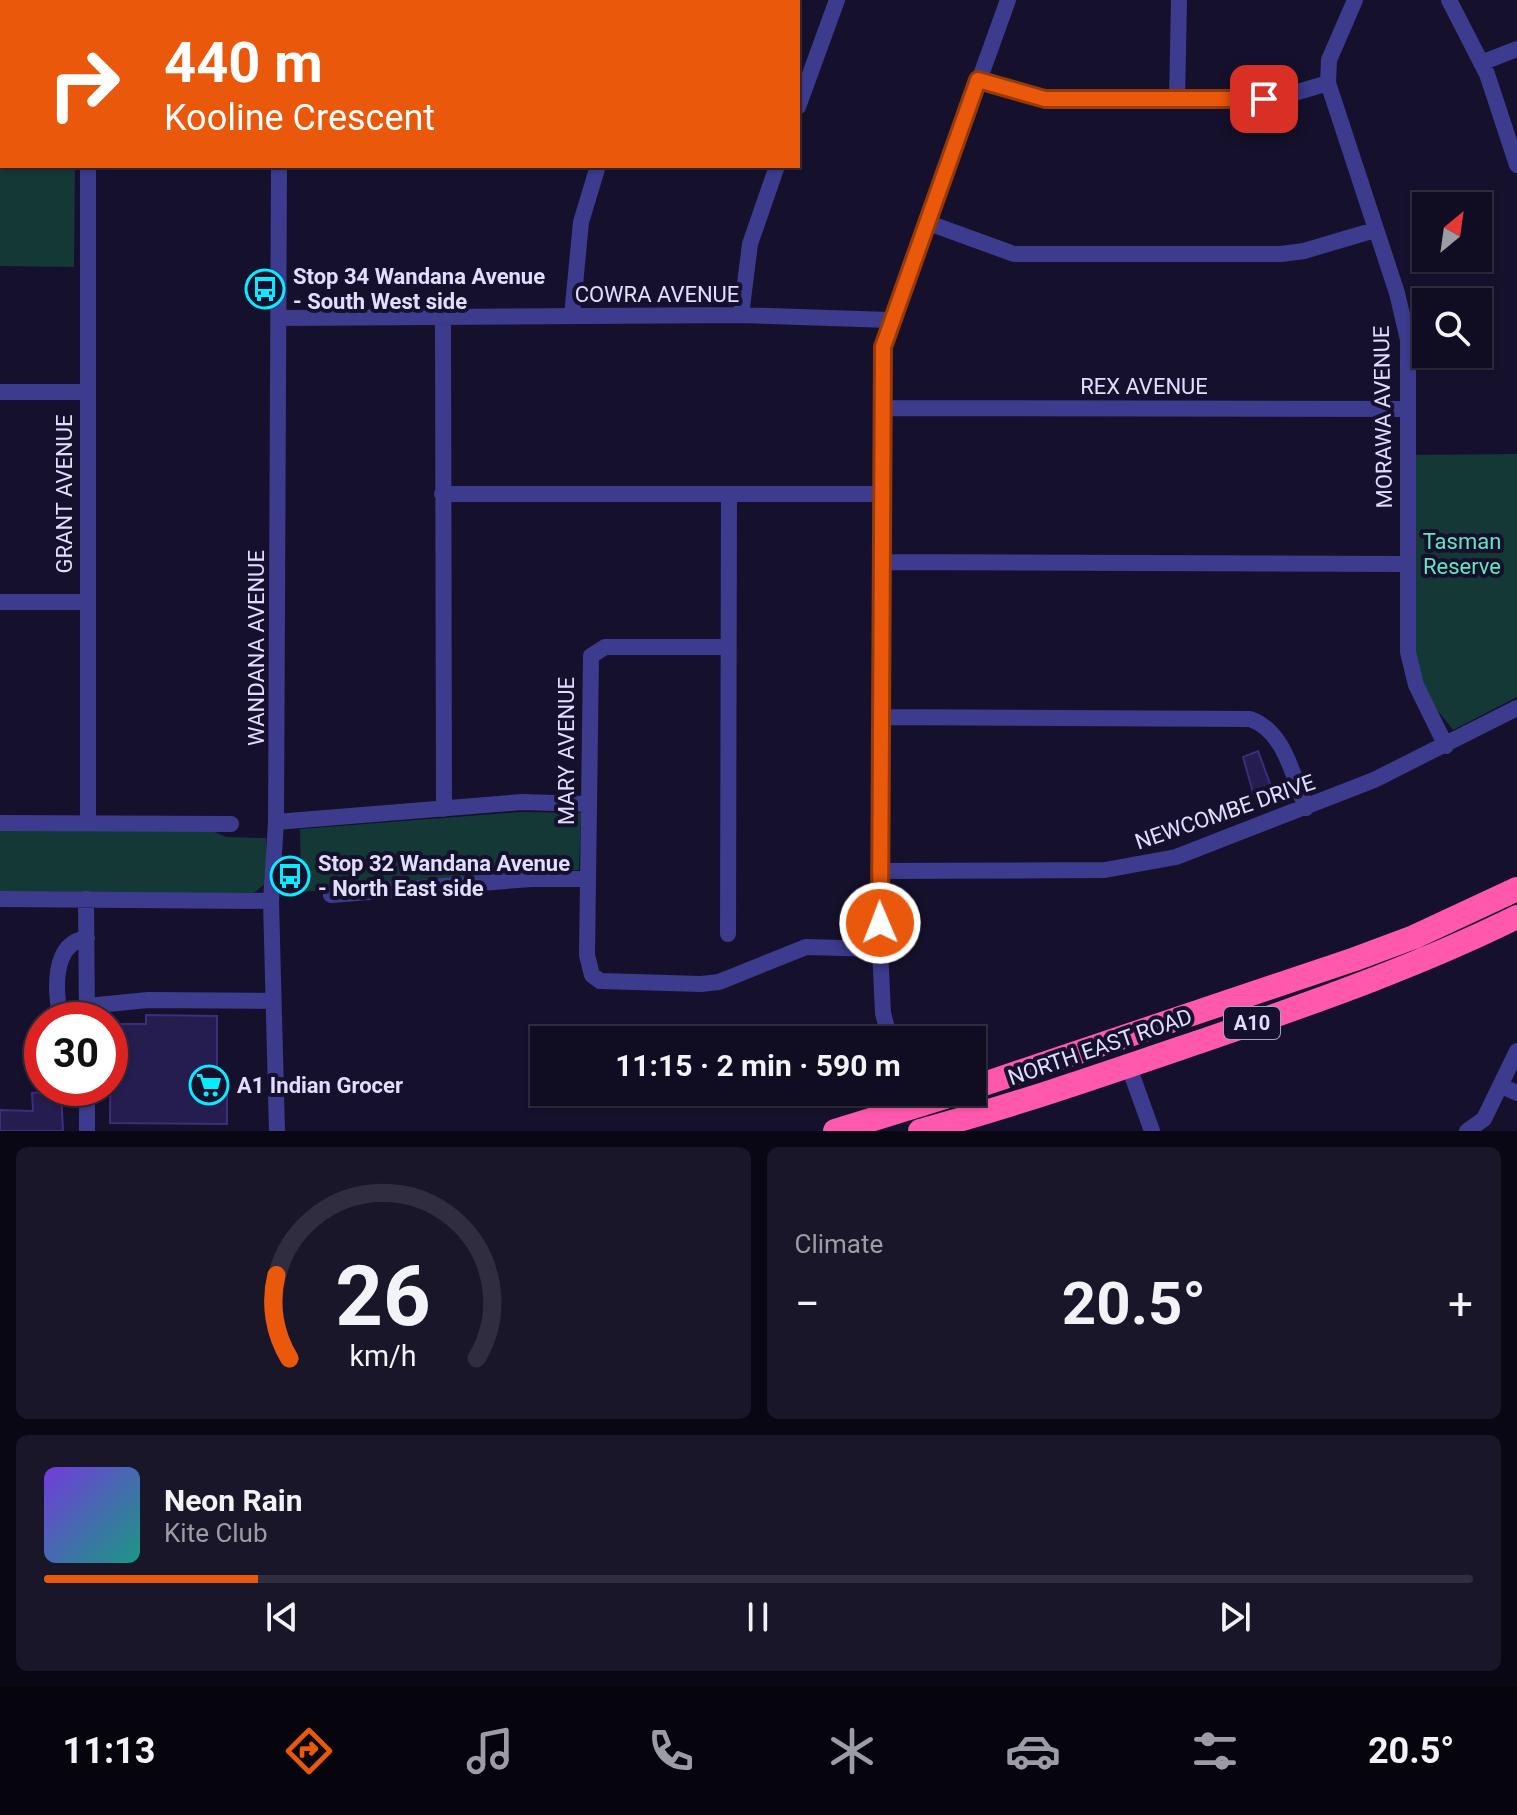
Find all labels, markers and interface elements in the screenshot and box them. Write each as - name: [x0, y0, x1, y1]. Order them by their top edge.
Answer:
- text: 440 m: [164, 30, 323, 96]
- icon: right: [32, 32, 136, 136]
- pin: [1230, 65, 1298, 133]
- icon: arrive: [1242, 77, 1286, 121]
- text: Kooline Crescent: [164, 97, 435, 139]
- north arrow: [1412, 192, 1492, 272]
- map controls: [1412, 192, 1492, 368]
- place label: Stop 34 Wandana Avenue - South West side: [293, 264, 545, 314]
- bus stop icon: Stop 34 Wandana Avenue - South West side: [244, 268, 286, 310]
- street label: COWRA AVENUE: [575, 282, 739, 307]
- button: search: [1412, 288, 1492, 368]
- street label: MORAWA AVENUE: [1369, 325, 1397, 509]
- street label: REX AVENUE: [1080, 374, 1208, 399]
- street label: GRANT AVENUE: [52, 415, 77, 573]
- park label: Tasman Reserve: [1423, 529, 1501, 579]
- street label: WANDANA AVENUE: [244, 550, 269, 746]
- street label: MARY AVENUE: [554, 677, 579, 825]
- street label: NEWCOMBE DRIVE: [1132, 769, 1318, 855]
- place label: Stop 32 Wandana Avenue - North East side: [318, 851, 570, 901]
- bus stop icon: Stop 32 Wandana Avenue - North East side: [269, 855, 311, 897]
- position arrow: [838, 881, 922, 965]
- speed limit sign: 30: [24, 1002, 128, 1106]
- street label: NORTH EAST ROAD: [1005, 1004, 1195, 1090]
- road number: A10: [1224, 1007, 1280, 1039]
- text: 11:15 · 2 min · 590 m: [615, 1048, 901, 1083]
- supermarket icon: A1 Indian Grocer: [188, 1064, 230, 1106]
- place label: A1 Indian Grocer: [237, 1073, 403, 1098]
- text: Climate: [795, 1229, 883, 1259]
- text: 26: [336, 1248, 431, 1345]
- text: 20.5°: [1062, 1268, 1206, 1339]
- text: −: [795, 1278, 820, 1330]
- text: +: [1448, 1278, 1473, 1330]
- text: km/h: [350, 1339, 417, 1373]
- text: Neon Rain: [164, 1483, 303, 1518]
- text: Kite Club: [164, 1518, 268, 1548]
- icon: previous: [260, 1595, 304, 1639]
- icon: pause: [736, 1595, 780, 1639]
- icon: next: [1213, 1595, 1257, 1639]
- icon: directions: [281, 1723, 337, 1779]
- icon: music: [462, 1723, 518, 1779]
- icon: phone: [643, 1723, 699, 1779]
- icon: climate: [824, 1723, 880, 1779]
- icon: car: [1005, 1723, 1061, 1779]
- icon: filters: [1187, 1723, 1243, 1779]
- text: 11:13: [63, 1730, 155, 1772]
- text: 20.5°: [1368, 1730, 1454, 1772]

